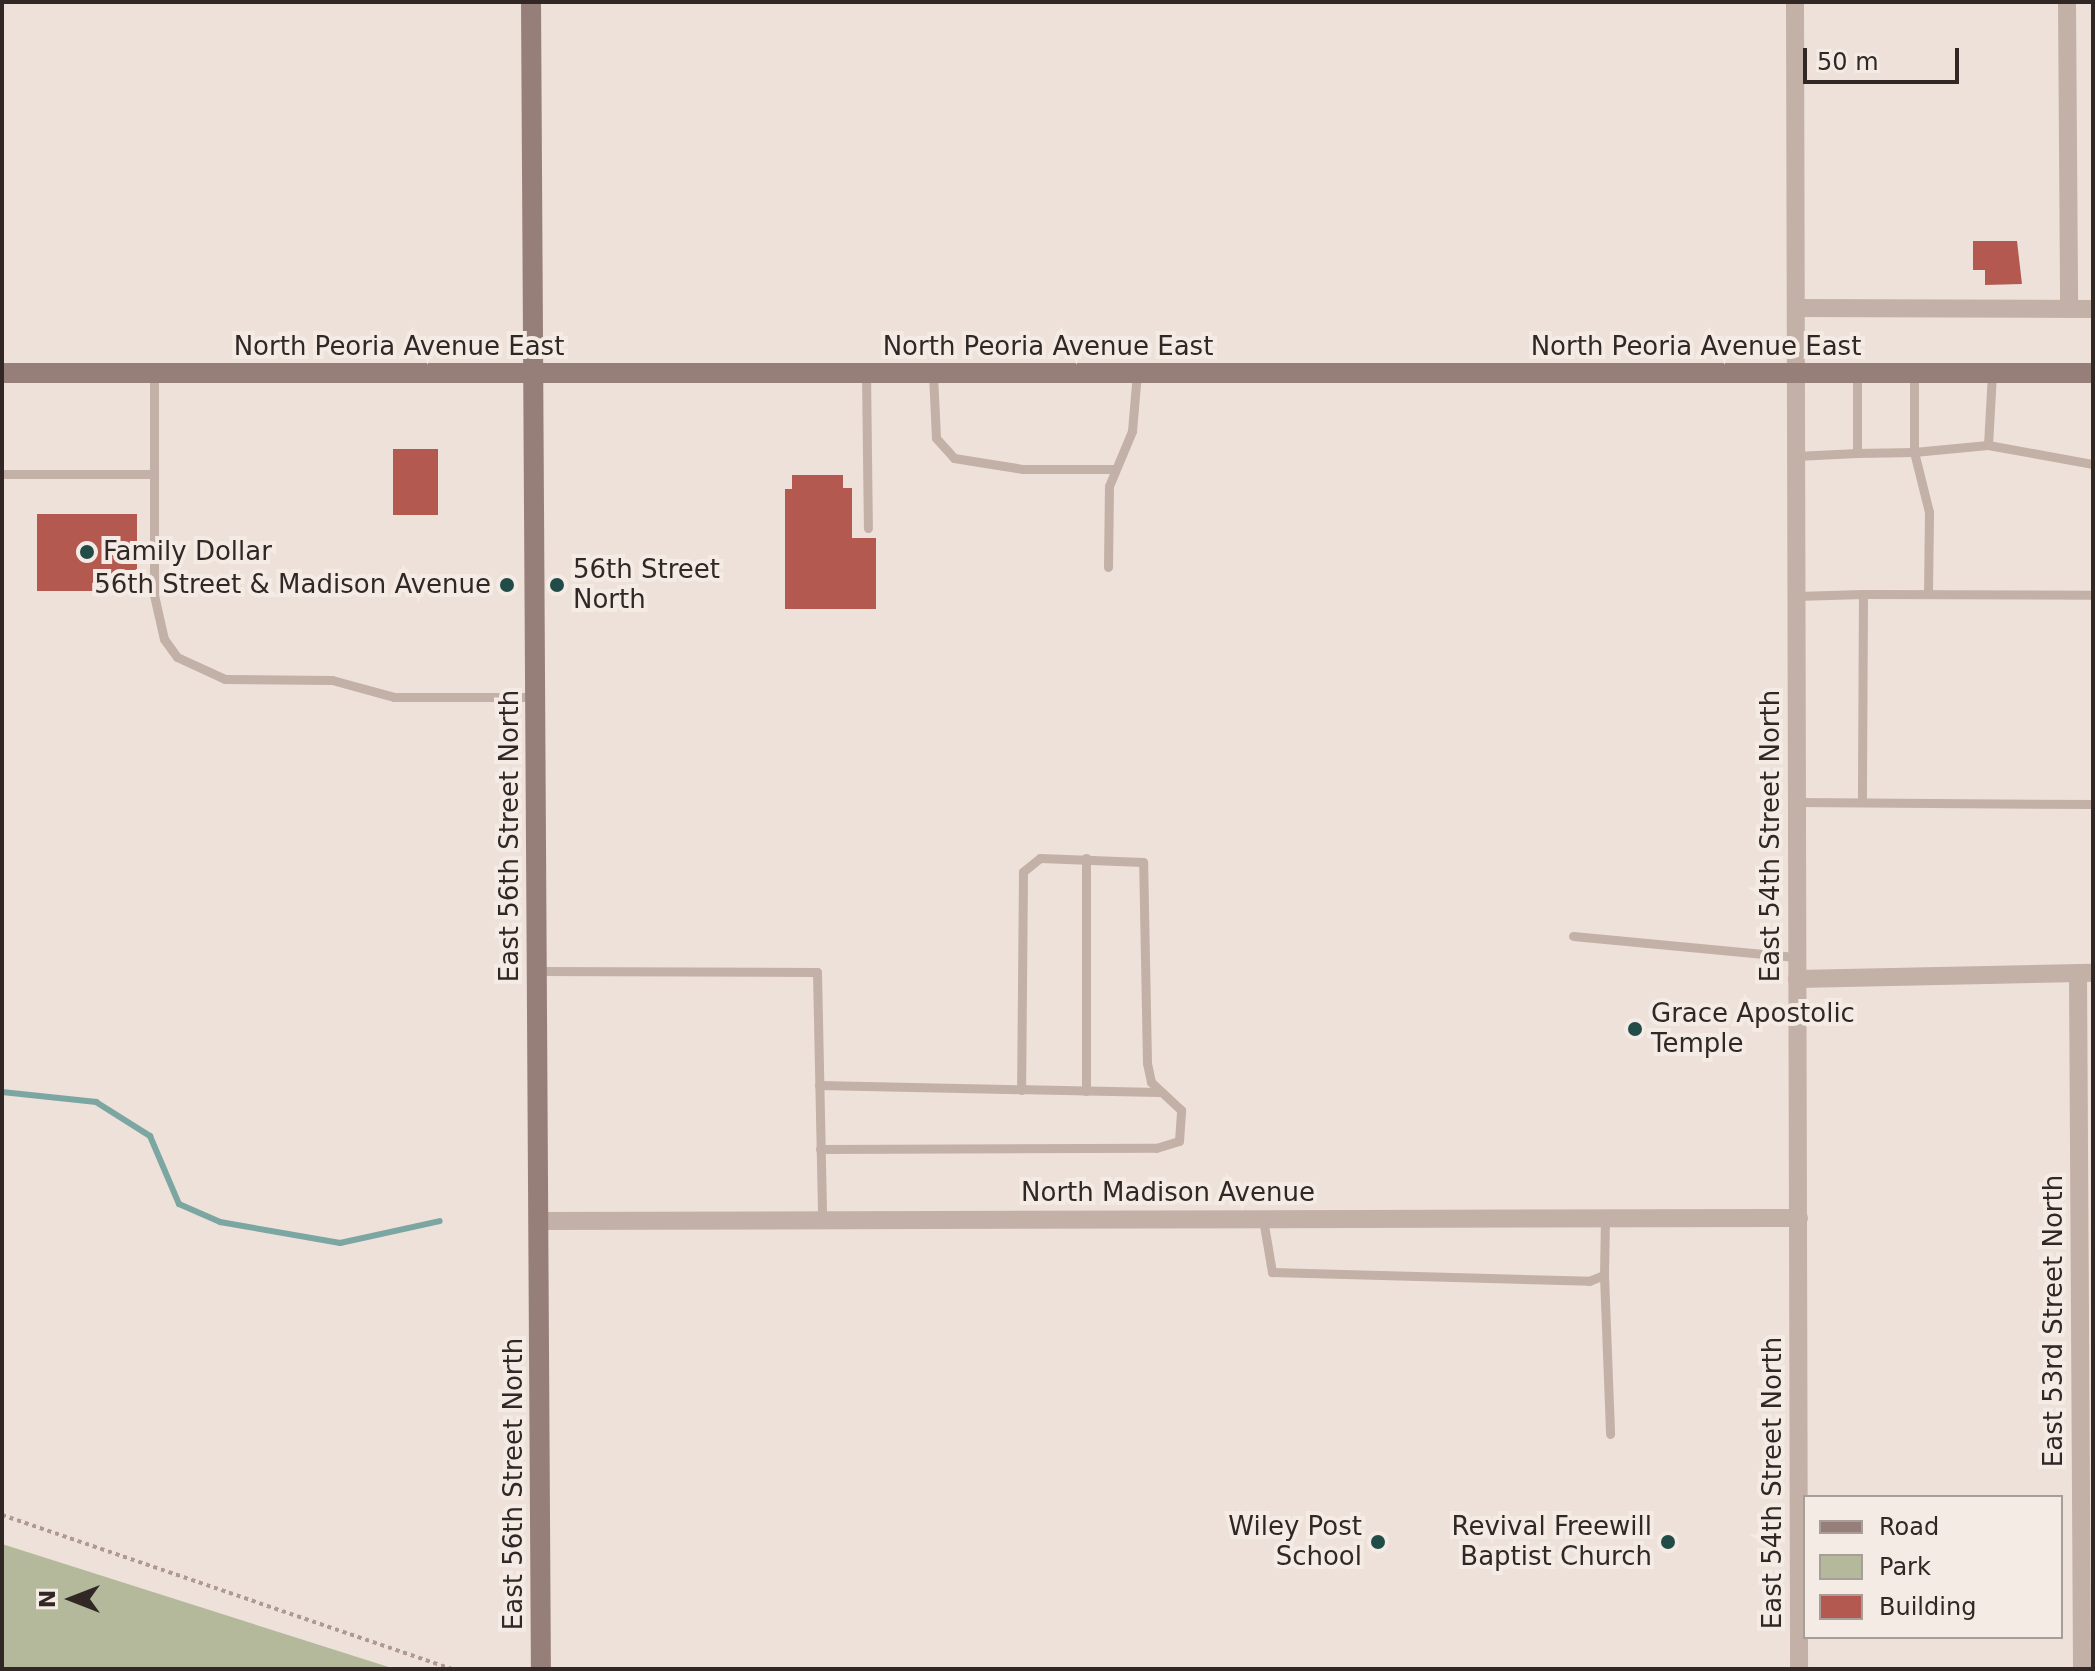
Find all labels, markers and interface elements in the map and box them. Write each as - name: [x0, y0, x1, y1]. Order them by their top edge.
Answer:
- scale bar: [1807, 32, 1963, 82]
- text: 50 m: [1817, 48, 1879, 76]
- street label: North Peoria Avenue East: [234, 331, 564, 363]
- street label: North Peoria Avenue East: [883, 331, 1213, 363]
- street label: North Peoria Avenue East: [1531, 331, 1861, 363]
- place label: Family Dollar: [103, 536, 272, 568]
- marker: Family Dollar: [78, 543, 96, 561]
- place label: 56th Street North: [573, 554, 720, 616]
- place label: 56th Street & Madison Avenue: [94, 569, 491, 601]
- marker: 56th Street & Madison Avenue: [498, 576, 516, 594]
- marker: 56th Street North: [548, 576, 566, 594]
- street label: East 56th Street North: [494, 690, 526, 982]
- street label: East 54th Street North: [1755, 690, 1787, 982]
- place label: Grace Apostolic Temple: [1651, 998, 1855, 1060]
- marker: Grace Apostolic Temple: [1626, 1020, 1644, 1038]
- street label: East 53rd Street North: [2038, 1175, 2070, 1467]
- street label: North Madison Avenue: [1021, 1177, 1315, 1209]
- street label: East 54th Street North: [1757, 1337, 1789, 1629]
- street label: East 56th Street North: [498, 1338, 530, 1630]
- legend: [1803, 1495, 2063, 1639]
- place label: Wiley Post School: [1228, 1511, 1362, 1572]
- place label: Revival Freewill Baptist Church: [1452, 1511, 1652, 1572]
- text: Road: [1879, 1513, 1939, 1541]
- marker: Wiley Post School: [1369, 1533, 1387, 1551]
- marker: Revival Freewill Baptist Church: [1659, 1533, 1677, 1551]
- text: Park: [1879, 1553, 1931, 1581]
- north arrow: [32, 1559, 112, 1639]
- text: N: [35, 1590, 60, 1608]
- text: Building: [1879, 1593, 1976, 1621]

